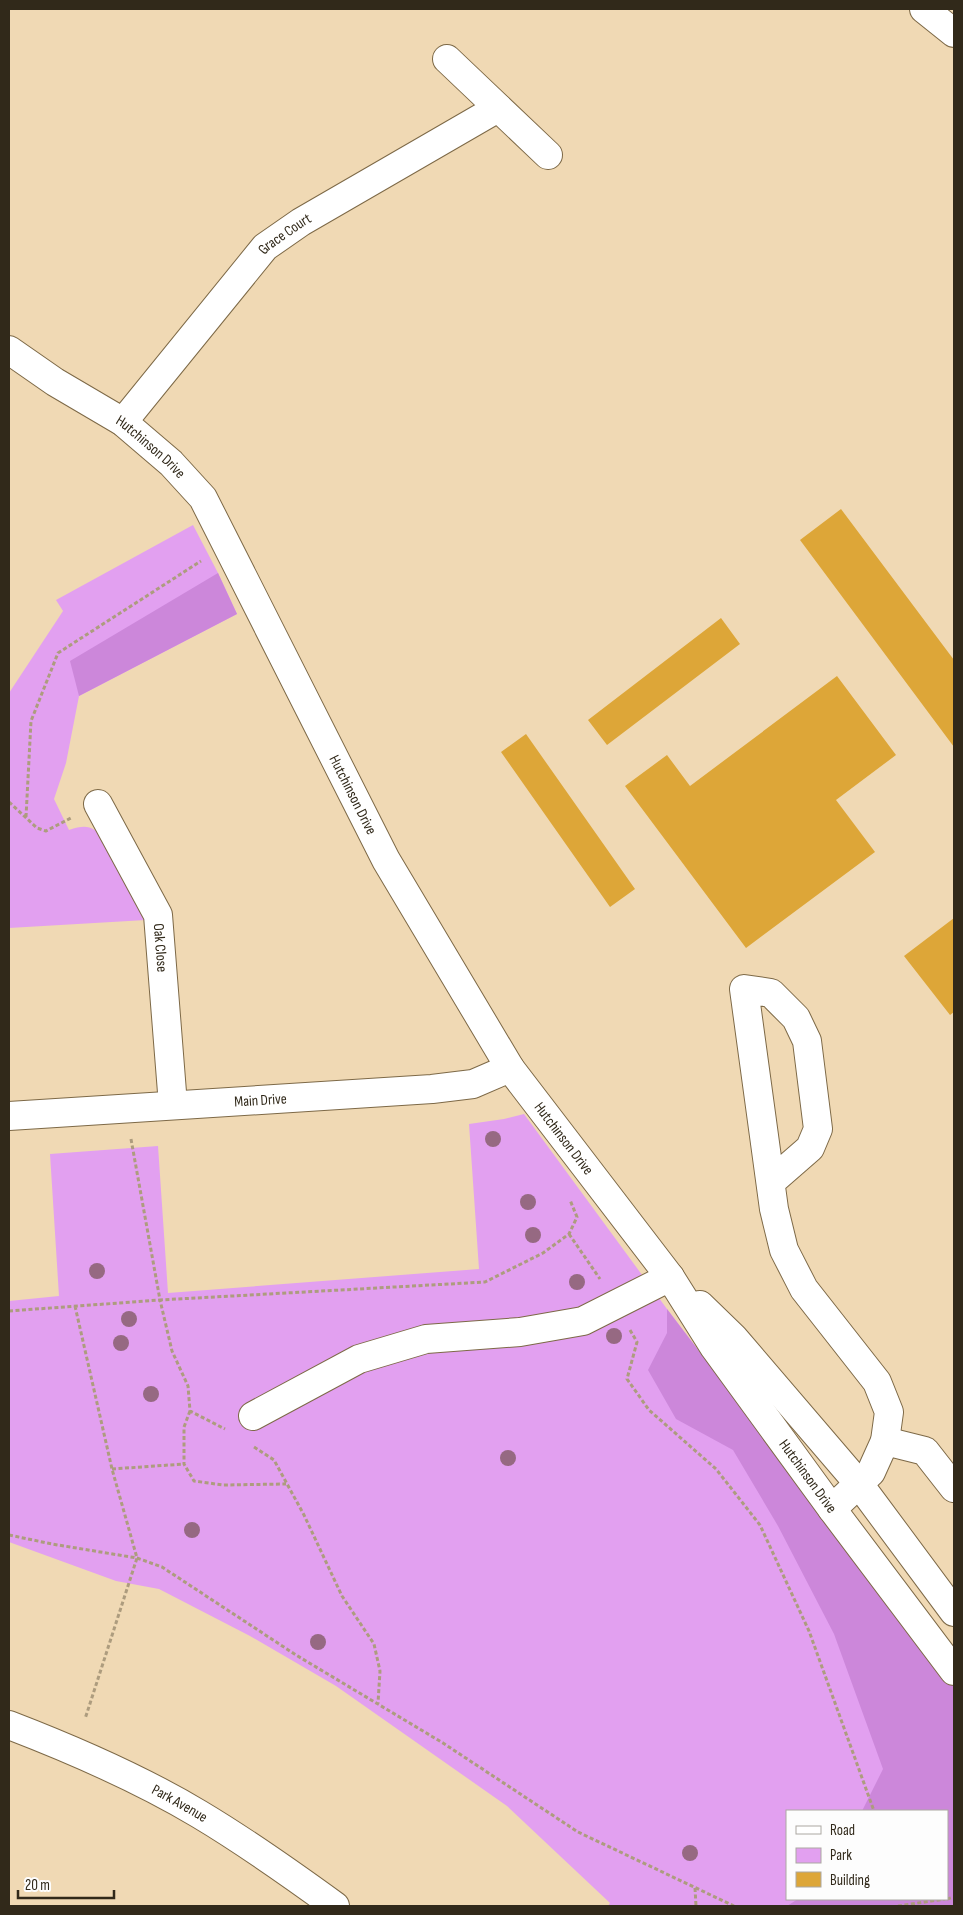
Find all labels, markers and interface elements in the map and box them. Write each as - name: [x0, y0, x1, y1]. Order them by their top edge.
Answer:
- street label: Grace Court: [254, 209, 315, 258]
- street label: Hutchinson Drive: [113, 411, 189, 483]
- street label: Hutchinson Drive: [325, 752, 381, 838]
- street label: Oak Close: [149, 923, 171, 973]
- street label: Main Drive: [234, 1089, 287, 1112]
- street label: Hutchinson Drive: [530, 1099, 597, 1179]
- street label: Hutchinson Drive: [775, 1436, 841, 1517]
- street label: Park Avenue: [148, 1780, 211, 1827]
- legend: [786, 1810, 948, 1900]
- text: Road: [830, 1821, 855, 1840]
- text: Park: [830, 1846, 852, 1865]
- scale bar: [18, 1868, 114, 1900]
- text: Building: [830, 1871, 870, 1890]
- text: 20 m: [25, 1876, 50, 1895]

